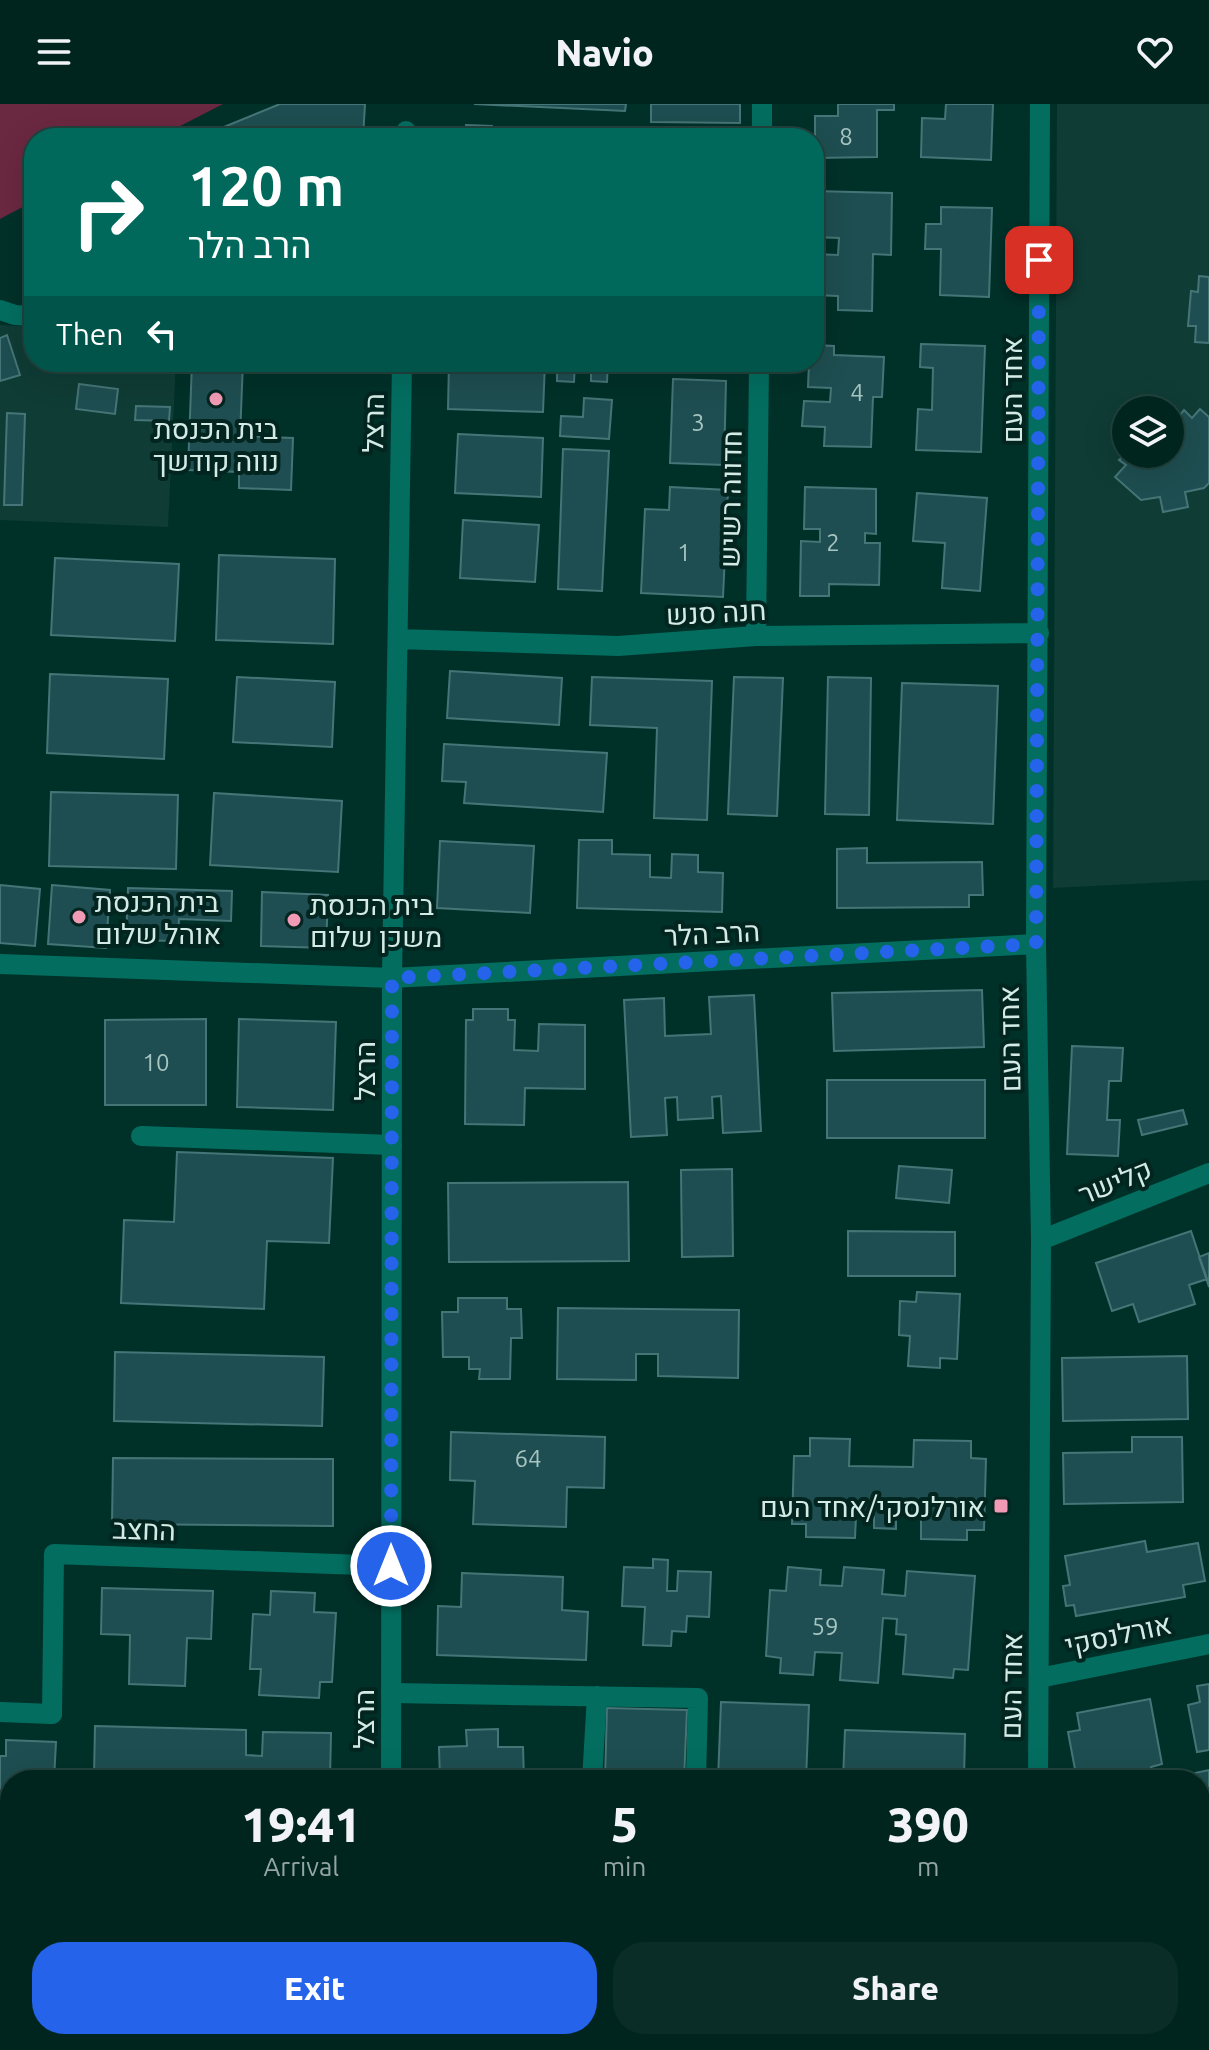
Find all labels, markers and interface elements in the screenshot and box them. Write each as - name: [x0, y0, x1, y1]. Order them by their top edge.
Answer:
- icon: menu: [32, 30, 76, 74]
- icon: heart: [1133, 30, 1177, 74]
- text: Navio: [555, 32, 654, 73]
- house number: 8: [839, 123, 853, 150]
- text: 120 m: [188, 154, 344, 217]
- icon: right: [56, 160, 160, 264]
- text: הרב הלר: [188, 224, 311, 265]
- pin: [1005, 226, 1073, 294]
- icon: arrive: [1017, 238, 1061, 282]
- icon: left: [140, 312, 184, 356]
- text: Then: [56, 317, 124, 351]
- street label: אחד העם: [996, 337, 1027, 443]
- house number: 4: [850, 379, 864, 406]
- marker: בית הכנסת נווה קודשך: [207, 390, 225, 408]
- street label: הרצל: [357, 393, 389, 453]
- map controls: [1112, 396, 1184, 468]
- button: layers: [1112, 396, 1184, 468]
- house number: 3: [691, 409, 705, 436]
- place label: בית הכנסת נווה קודשך: [153, 413, 279, 477]
- street label: חדווה רשיש: [713, 430, 747, 568]
- house number: 2: [826, 529, 840, 556]
- house number: 1: [677, 539, 691, 566]
- street label: חנה סנש: [665, 594, 767, 630]
- place label: בית הכנסת אוהל שלום: [95, 886, 221, 949]
- place label: בית הכנסת משכן שלום: [310, 889, 442, 953]
- marker: בית הכנסת אוהל שלום: [70, 908, 88, 926]
- marker: בית הכנסת משכן שלום: [285, 911, 303, 929]
- street label: הרב הלר: [663, 915, 761, 951]
- street label: אחד העם: [993, 986, 1025, 1092]
- street label: הרצל: [349, 1041, 380, 1101]
- house number: 10: [142, 1049, 170, 1076]
- street label: קלישר: [1074, 1152, 1157, 1211]
- house number: 64: [514, 1445, 542, 1472]
- place label: אורלנסקי/אחד העם: [760, 1491, 985, 1523]
- marker: אורלנסקי/אחד העם: [992, 1497, 1010, 1515]
- street label: החצב: [112, 1512, 176, 1546]
- position arrow: [349, 1524, 433, 1608]
- street label: אורלנסקי: [1062, 1608, 1174, 1661]
- house number: 59: [811, 1613, 839, 1640]
- street label: אחד העם: [995, 1633, 1027, 1739]
- street label: הרצל: [348, 1689, 379, 1749]
- text: 19:41: [241, 1797, 361, 1851]
- text: 5: [611, 1797, 638, 1851]
- text: 390: [888, 1797, 969, 1851]
- text: Arrival: [263, 1852, 339, 1881]
- text: min: [603, 1852, 646, 1881]
- text: m: [917, 1852, 939, 1881]
- button: Exit: [32, 1942, 597, 2034]
- button: Share: [613, 1942, 1178, 2034]

